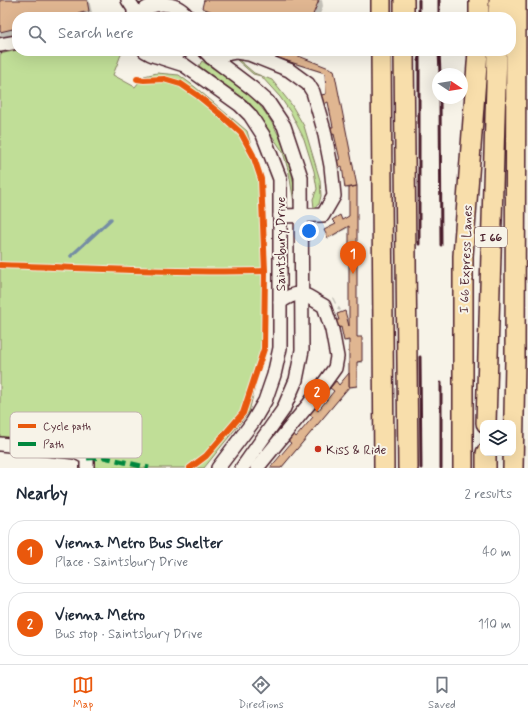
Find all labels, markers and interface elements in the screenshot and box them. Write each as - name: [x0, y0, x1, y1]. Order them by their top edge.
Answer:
- search box: [12, 12, 516, 56]
- icon: search: [26, 23, 48, 45]
- text: Search here: [58, 24, 134, 44]
- north arrow: [432, 68, 468, 104]
- street label: Saintsbury Drive: [273, 197, 290, 291]
- street label: I 66 Express Lanes: [456, 205, 477, 313]
- your location: [299, 221, 319, 241]
- road number: I 66: [475, 227, 507, 247]
- pin: 1: [340, 241, 366, 274]
- pin: 2: [304, 379, 330, 412]
- legend: [10, 412, 142, 458]
- text: Cycle path: [43, 420, 91, 434]
- map controls: [480, 420, 516, 456]
- button: layers: [480, 420, 516, 456]
- text: Path: [43, 438, 64, 452]
- place label: Kiss & Ride: [326, 442, 387, 459]
- marker: Kiss & Ride: [313, 444, 323, 454]
- text: Nearby: [16, 483, 68, 505]
- text: 2 results: [465, 486, 512, 503]
- text: Vienna Metro Bus Shelter: [55, 534, 223, 554]
- text: 1: [27, 544, 33, 561]
- text: 40 m: [482, 544, 511, 561]
- text: Place · Saintsbury Drive: [55, 554, 188, 571]
- text: Vienna Metro: [55, 606, 145, 626]
- text: 2: [27, 616, 33, 633]
- text: 110 m: [478, 616, 511, 633]
- text: Bus stop · Saintsbury Drive: [55, 626, 203, 643]
- tab: Map: [72, 674, 94, 712]
- tab: Directions: [238, 674, 284, 712]
- tab: Saved: [428, 674, 456, 712]

